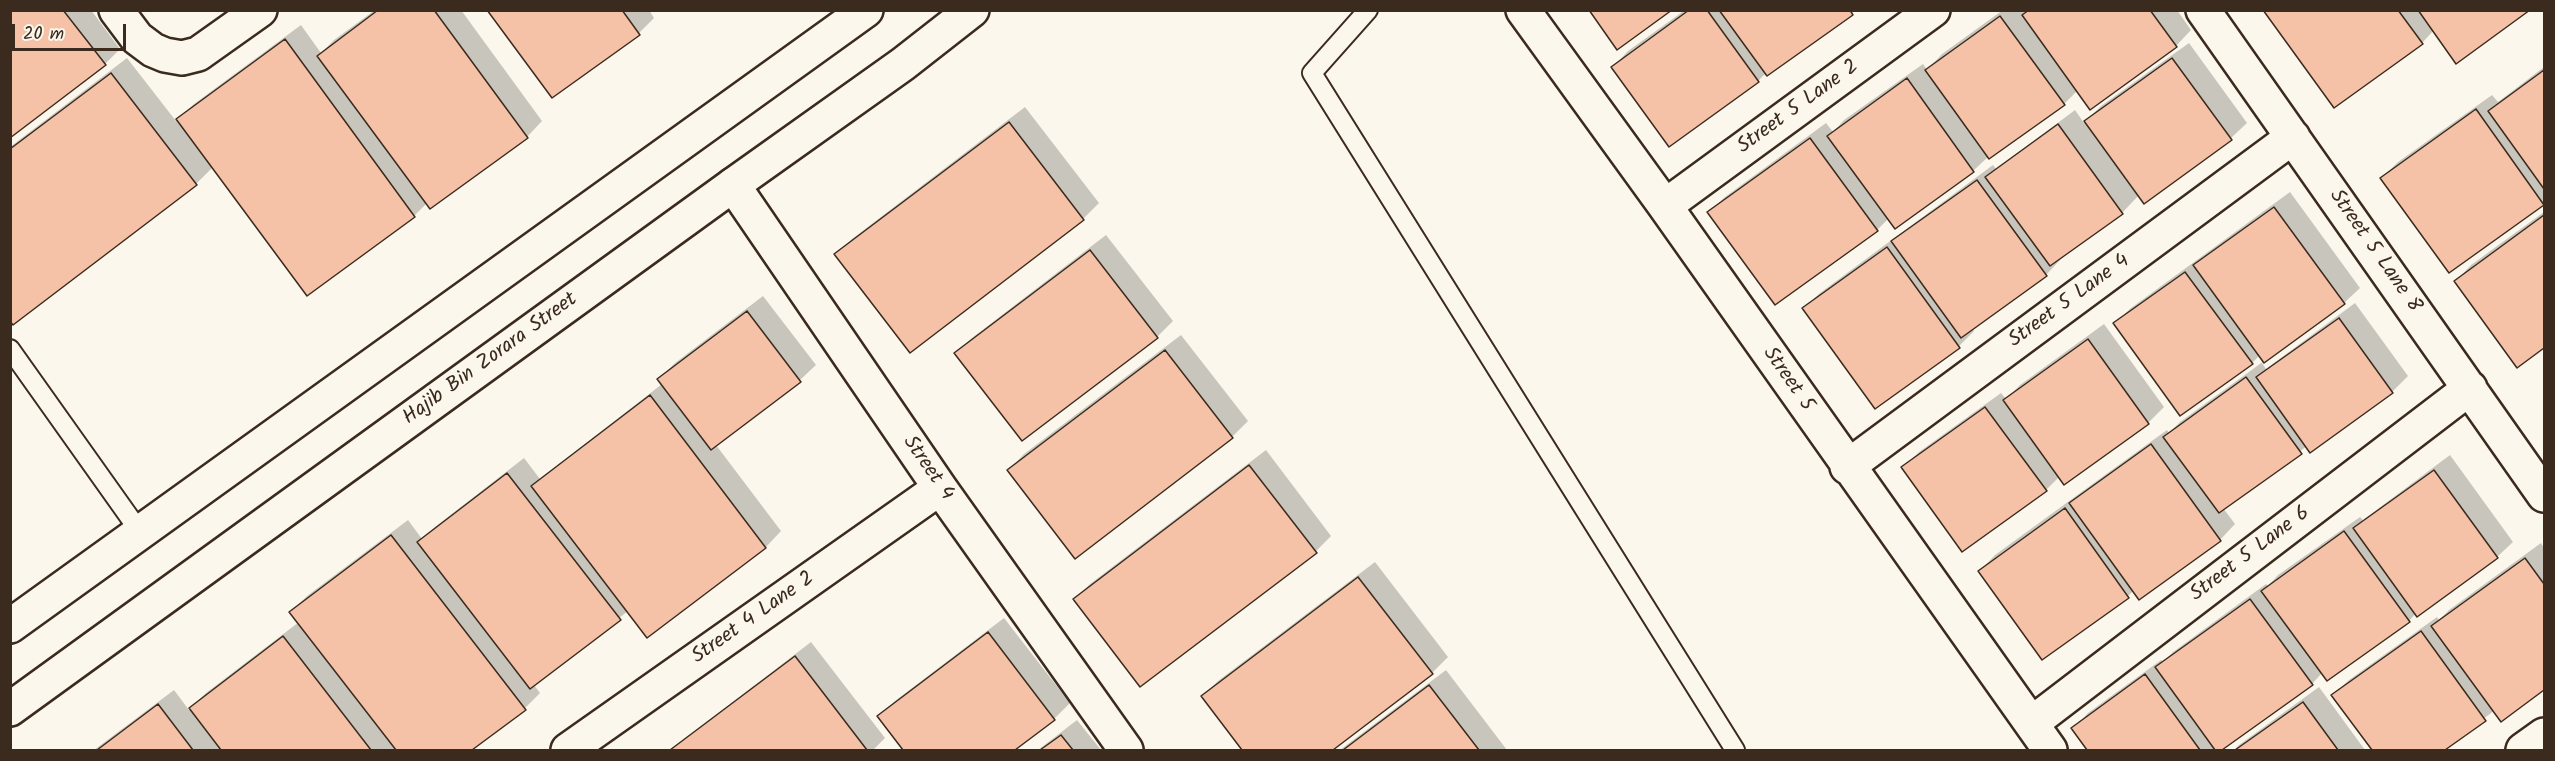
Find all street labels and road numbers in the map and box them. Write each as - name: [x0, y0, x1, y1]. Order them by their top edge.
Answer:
- street label: Street 5 Lane 2: [1733, 55, 1865, 161]
- street label: Street 5 Lane 8: [2322, 186, 2426, 318]
- street label: Street 5 Lane 4: [2005, 250, 2135, 354]
- street label: Hajib Bin Zorara Street: [399, 288, 583, 432]
- street label: Street 5: [1756, 343, 1818, 417]
- street label: Street 4: [896, 432, 958, 506]
- street label: Street 5 Lane 6: [2186, 502, 2316, 608]
- street label: Street 4 Lane 2: [688, 567, 820, 671]

